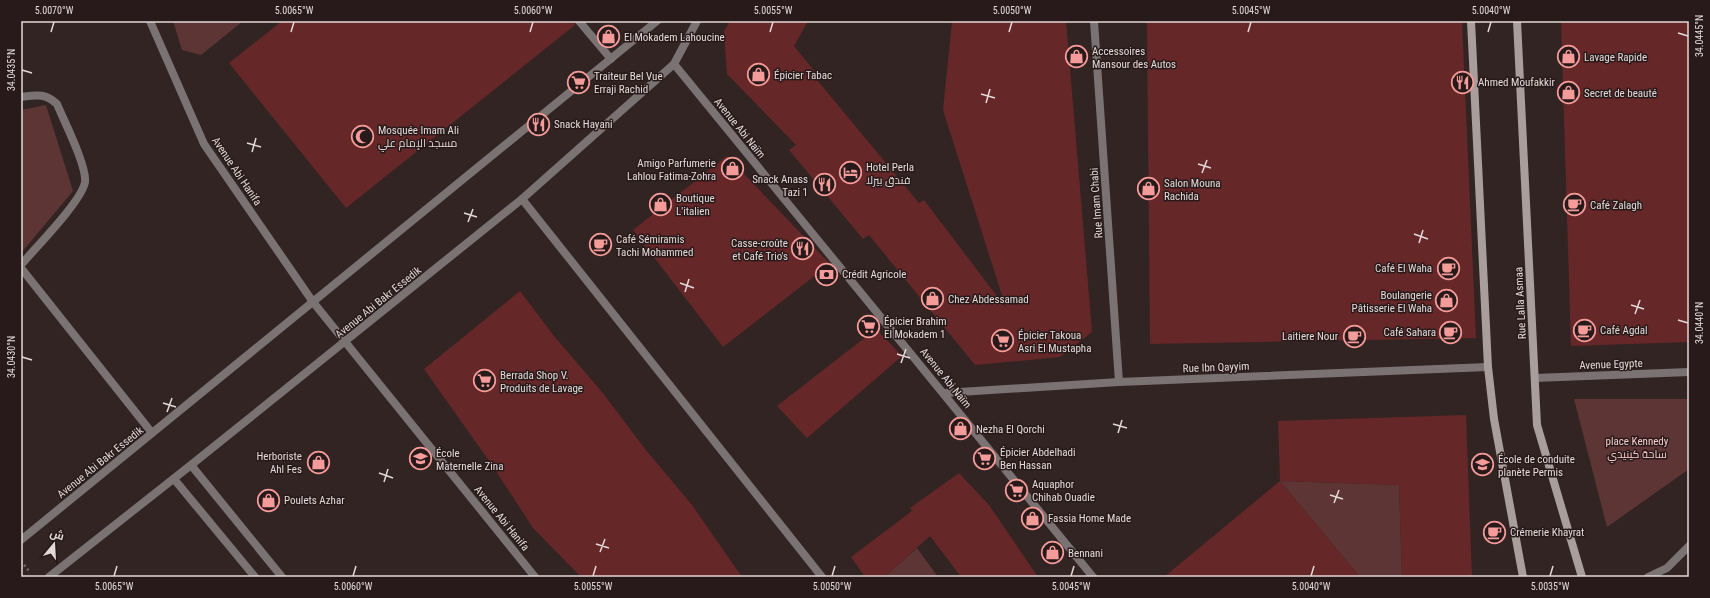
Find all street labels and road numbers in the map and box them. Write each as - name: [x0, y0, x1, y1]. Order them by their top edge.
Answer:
- street label: Avenue Abi Naïm: [711, 95, 768, 161]
- street label: Avenue Abi Hanifa: [209, 135, 264, 208]
- street label: Rue Imam Chabi: [1088, 167, 1105, 239]
- street label: Avenue Abi Bakr Essedik: [333, 264, 424, 341]
- street label: Rue Lalla Asmaa: [1512, 267, 1529, 339]
- street label: Avenue Abi Naïm: [917, 345, 974, 411]
- street label: Avenue Egypte: [1579, 357, 1643, 372]
- street label: Rue Ibn Qayyim: [1182, 360, 1250, 375]
- street label: Avenue Abi Bakr Essedik: [55, 424, 146, 501]
- street label: Avenue Abi Hanifa: [471, 483, 532, 553]

